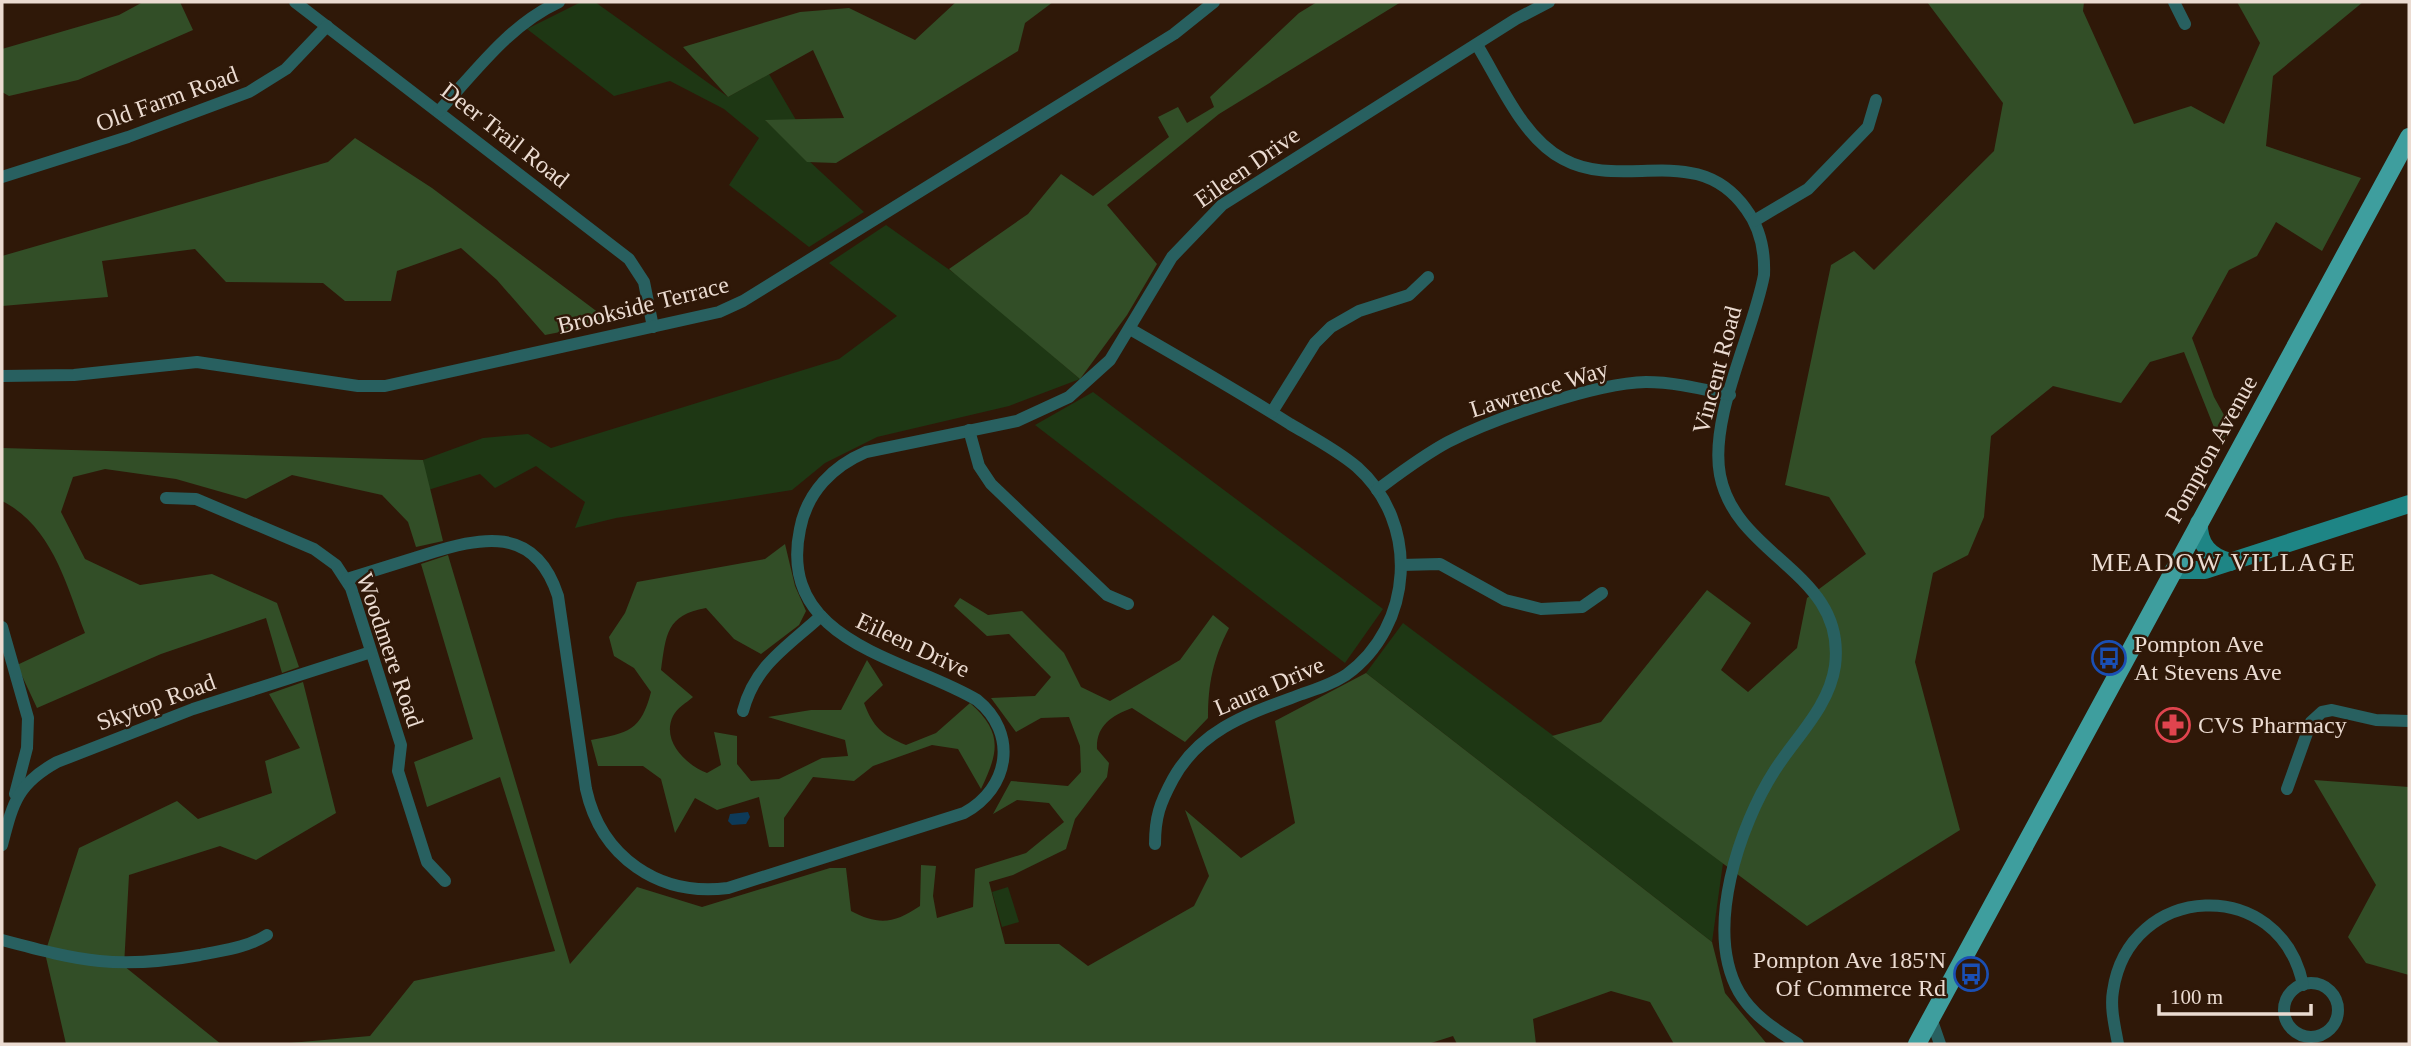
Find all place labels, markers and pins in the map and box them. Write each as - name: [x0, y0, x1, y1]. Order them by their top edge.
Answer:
- place label: Pompton Ave At Stevens Ave: [2134, 631, 2282, 685]
- bus stop icon: Pompton Ave At Stevens Ave: [2090, 639, 2128, 677]
- pharmacy icon: CVS Pharmacy: [2154, 706, 2192, 744]
- place label: CVS Pharmacy: [2198, 712, 2347, 738]
- place label: Pompton Ave 185'N Of Commerce Rd: [1753, 947, 1946, 1001]
- bus stop icon: Pompton Ave 185'N Of Commerce Rd: [1952, 955, 1990, 993]

